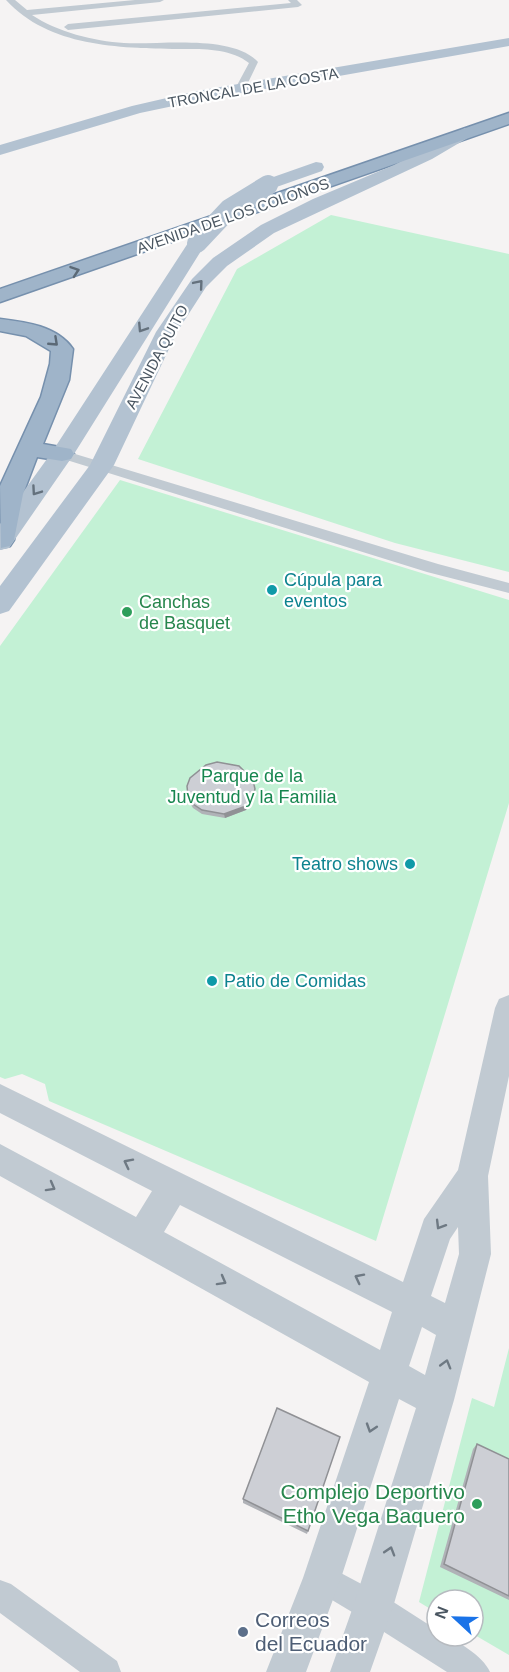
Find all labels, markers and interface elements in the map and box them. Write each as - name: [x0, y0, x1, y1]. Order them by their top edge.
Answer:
- street label: TRONCAL DE LA COSTA: [166, 64, 339, 111]
- street label: AVENIDA DE LOS COLONOS: [134, 175, 331, 256]
- one-way arrow: [69, 266, 80, 278]
- one-way arrow: [192, 280, 203, 291]
- street label: AVENIDA QUITO: [122, 302, 191, 412]
- one-way arrow: [138, 322, 150, 332]
- one-way arrow: [47, 335, 58, 346]
- one-way arrow: [32, 485, 43, 496]
- place label: Cúpula para eventos: [284, 570, 383, 611]
- marker: Cúpula para eventos: [265, 583, 279, 597]
- place label: Canchas de Basquet: [139, 592, 230, 633]
- marker: Canchas de Basquet: [120, 605, 134, 619]
- park label: Parque de la Juventud y la Familia: [167, 766, 338, 807]
- place label: Teatro shows: [292, 854, 398, 874]
- marker: Teatro shows: [403, 857, 417, 871]
- place label: Patio de Comidas: [224, 971, 366, 991]
- marker: Patio de Comidas: [205, 974, 219, 988]
- one-way arrow: [124, 1158, 135, 1170]
- one-way arrow: [45, 1180, 55, 1191]
- one-way arrow: [436, 1219, 447, 1229]
- one-way arrow: [216, 1274, 226, 1285]
- one-way arrow: [355, 1274, 366, 1285]
- one-way arrow: [439, 1359, 451, 1370]
- one-way arrow: [366, 1422, 379, 1433]
- place label: Complejo Deportivo Etho Vega Baquero: [281, 1480, 465, 1527]
- marker: Complejo Deportivo Etho Vega Baquero: [470, 1497, 484, 1511]
- one-way arrow: [383, 1546, 395, 1557]
- north arrow: [425, 1588, 485, 1648]
- text: N: [432, 1604, 452, 1621]
- place label: Correos del Ecuador: [255, 1608, 367, 1655]
- marker: Correos del Ecuador: [236, 1625, 250, 1639]

